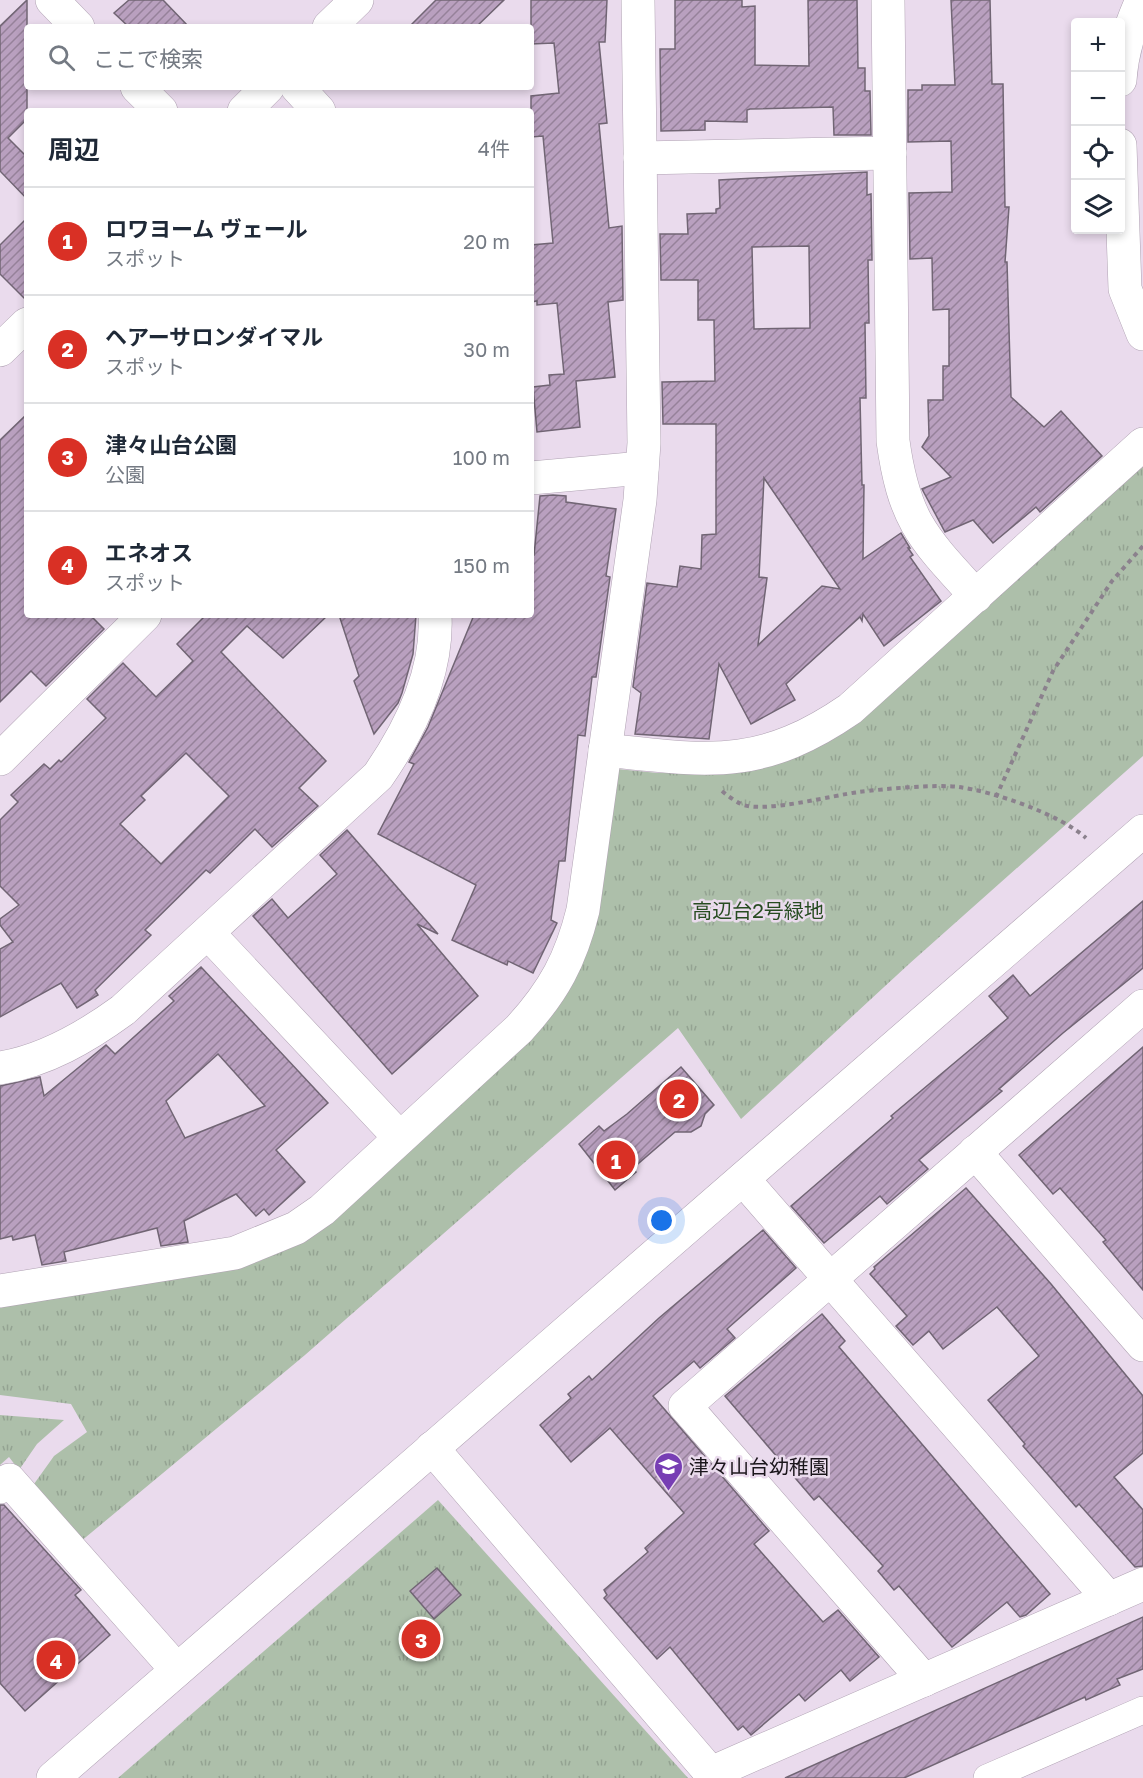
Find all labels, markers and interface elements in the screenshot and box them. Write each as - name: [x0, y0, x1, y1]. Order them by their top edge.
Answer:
- map controls: [1071, 18, 1125, 234]
- button: +: [1071, 18, 1125, 72]
- search box: [24, 24, 534, 90]
- icon: search: [45, 41, 78, 74]
- text: ここで検索: [93, 45, 203, 72]
- button: −: [1071, 72, 1125, 126]
- button: locate: [1071, 126, 1125, 180]
- text: 周辺: [48, 134, 100, 165]
- text: 4件: [478, 136, 510, 160]
- button: layers: [1071, 180, 1125, 234]
- text: ロワヨーム ヴェール: [105, 215, 308, 242]
- text: 1: [62, 229, 73, 253]
- text: 20 m: [463, 229, 510, 253]
- text: スポット: [105, 246, 185, 270]
- text: ヘアーサロンダイマル: [105, 323, 323, 350]
- text: 2: [61, 337, 74, 361]
- text: 30 m: [463, 337, 510, 361]
- text: スポット: [105, 354, 185, 378]
- text: 津々山台公園: [105, 431, 237, 458]
- text: 3: [61, 445, 74, 469]
- text: 100 m: [453, 445, 510, 469]
- text: 公園: [105, 462, 145, 486]
- text: エネオス: [105, 539, 193, 566]
- text: 4: [61, 553, 74, 577]
- text: 150 m: [454, 553, 510, 577]
- text: スポット: [105, 570, 185, 594]
- park label: 高辺台2号緑地: [692, 898, 824, 922]
- pin: 2: [660, 1076, 698, 1122]
- pin: 1: [596, 1138, 636, 1182]
- your location: [647, 1206, 676, 1235]
- school or university icon: 津々山台幼稚園: [652, 1450, 684, 1492]
- place label: 津々山台幼稚園: [689, 1454, 829, 1478]
- pin: 3: [402, 1616, 440, 1662]
- pin: 4: [36, 1638, 76, 1682]

